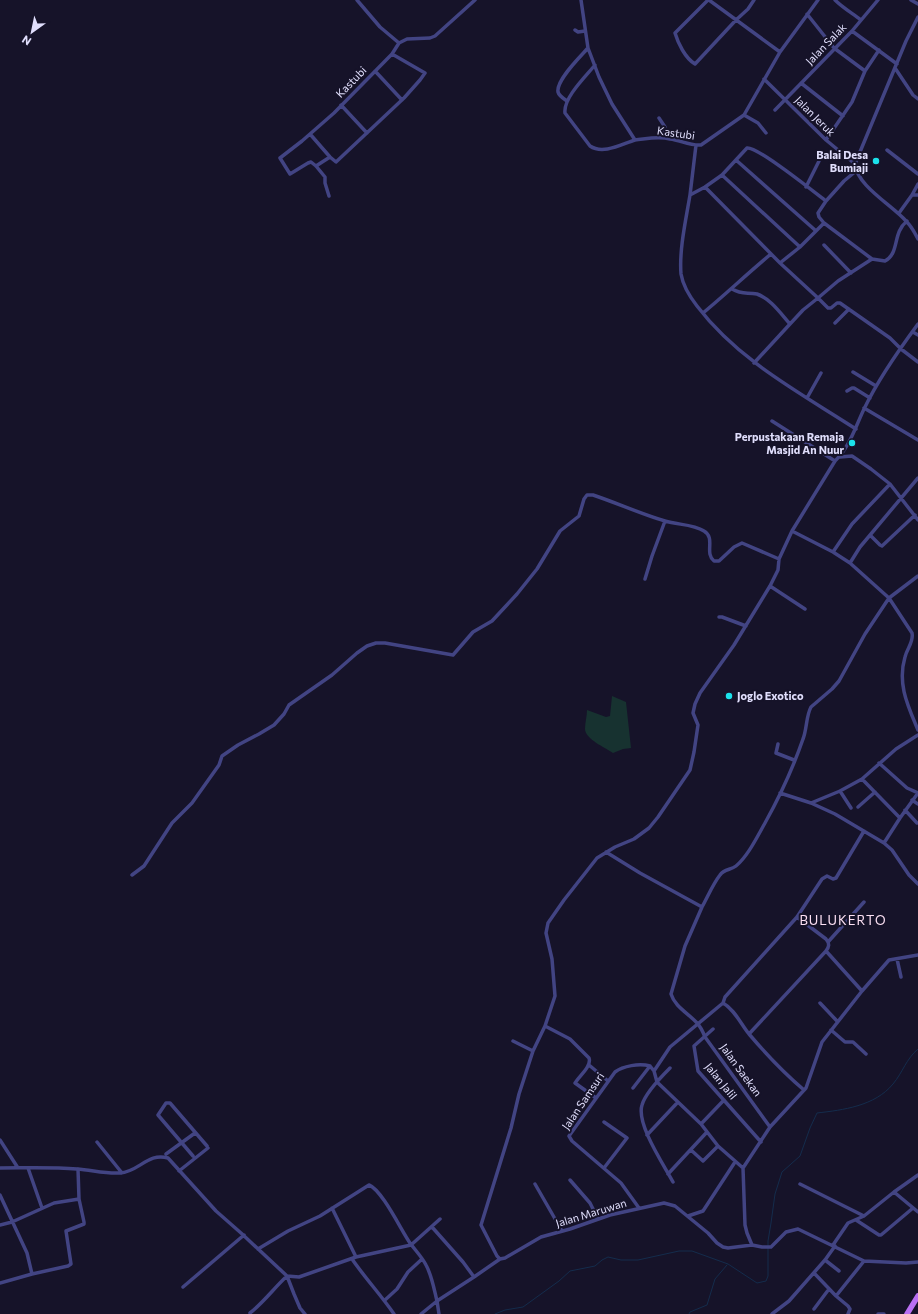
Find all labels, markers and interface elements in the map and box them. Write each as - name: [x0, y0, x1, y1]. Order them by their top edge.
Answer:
- north arrow: [12, 12, 52, 52]
- street label: Jalan Salak: [803, 20, 849, 68]
- text: N: [19, 33, 33, 49]
- street label: Kastubi: [333, 63, 369, 100]
- street label: Jalan Jeruk: [792, 93, 838, 139]
- street label: Kastubi: [656, 123, 696, 142]
- place label: Balai Desa Bumiaji: [816, 148, 868, 174]
- marker: Balai Desa Bumiaji: [871, 156, 881, 166]
- place label: Perpustakaan Remaja Masjid An Nuur: [735, 430, 844, 456]
- marker: Perpustakaan Remaja Masjid An Nuur: [847, 438, 857, 448]
- place label: Joglo Exotico: [737, 689, 804, 703]
- marker: Joglo Exotico: [724, 691, 734, 701]
- district label: BULUKERTO: [799, 912, 887, 928]
- street label: Jalan Saekan: [717, 1041, 765, 1099]
- street label: Jalan Jalil: [702, 1060, 740, 1102]
- street label: Jalan Samsuri: [559, 1070, 607, 1132]
- street label: Jalan Maruwan: [554, 1196, 628, 1230]

